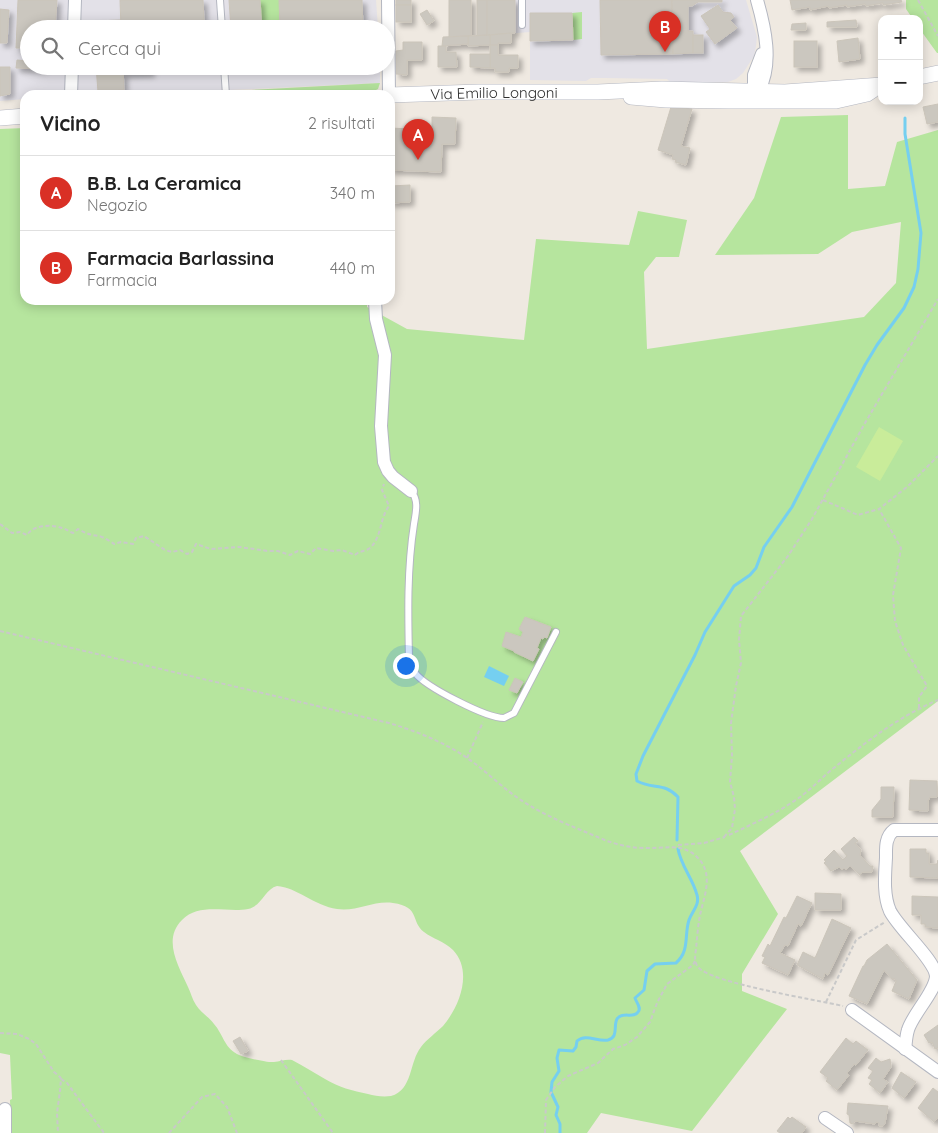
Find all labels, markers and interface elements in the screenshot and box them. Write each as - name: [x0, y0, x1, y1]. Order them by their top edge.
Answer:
- pin: B: [649, 11, 681, 52]
- map controls: [878, 15, 923, 105]
- button: +: [878, 15, 923, 60]
- search box: [20, 20, 395, 75]
- icon: search: [38, 34, 66, 62]
- text: Cerca qui: [78, 36, 161, 60]
- button: −: [878, 60, 923, 105]
- street label: Via Emilio Longoni: [430, 83, 558, 103]
- text: Vicino: [40, 110, 101, 136]
- text: 2 risultati: [308, 113, 375, 133]
- pin: A: [402, 119, 434, 160]
- text: B.B. La Ceramica: [87, 171, 242, 195]
- text: A: [51, 183, 61, 203]
- text: 340 m: [330, 183, 375, 203]
- text: Negozio: [87, 195, 148, 215]
- text: Farmacia Barlassina: [87, 246, 274, 270]
- text: B: [51, 258, 61, 278]
- text: 440 m: [330, 258, 375, 278]
- text: Farmacia: [87, 270, 157, 290]
- your location: [393, 653, 419, 679]

